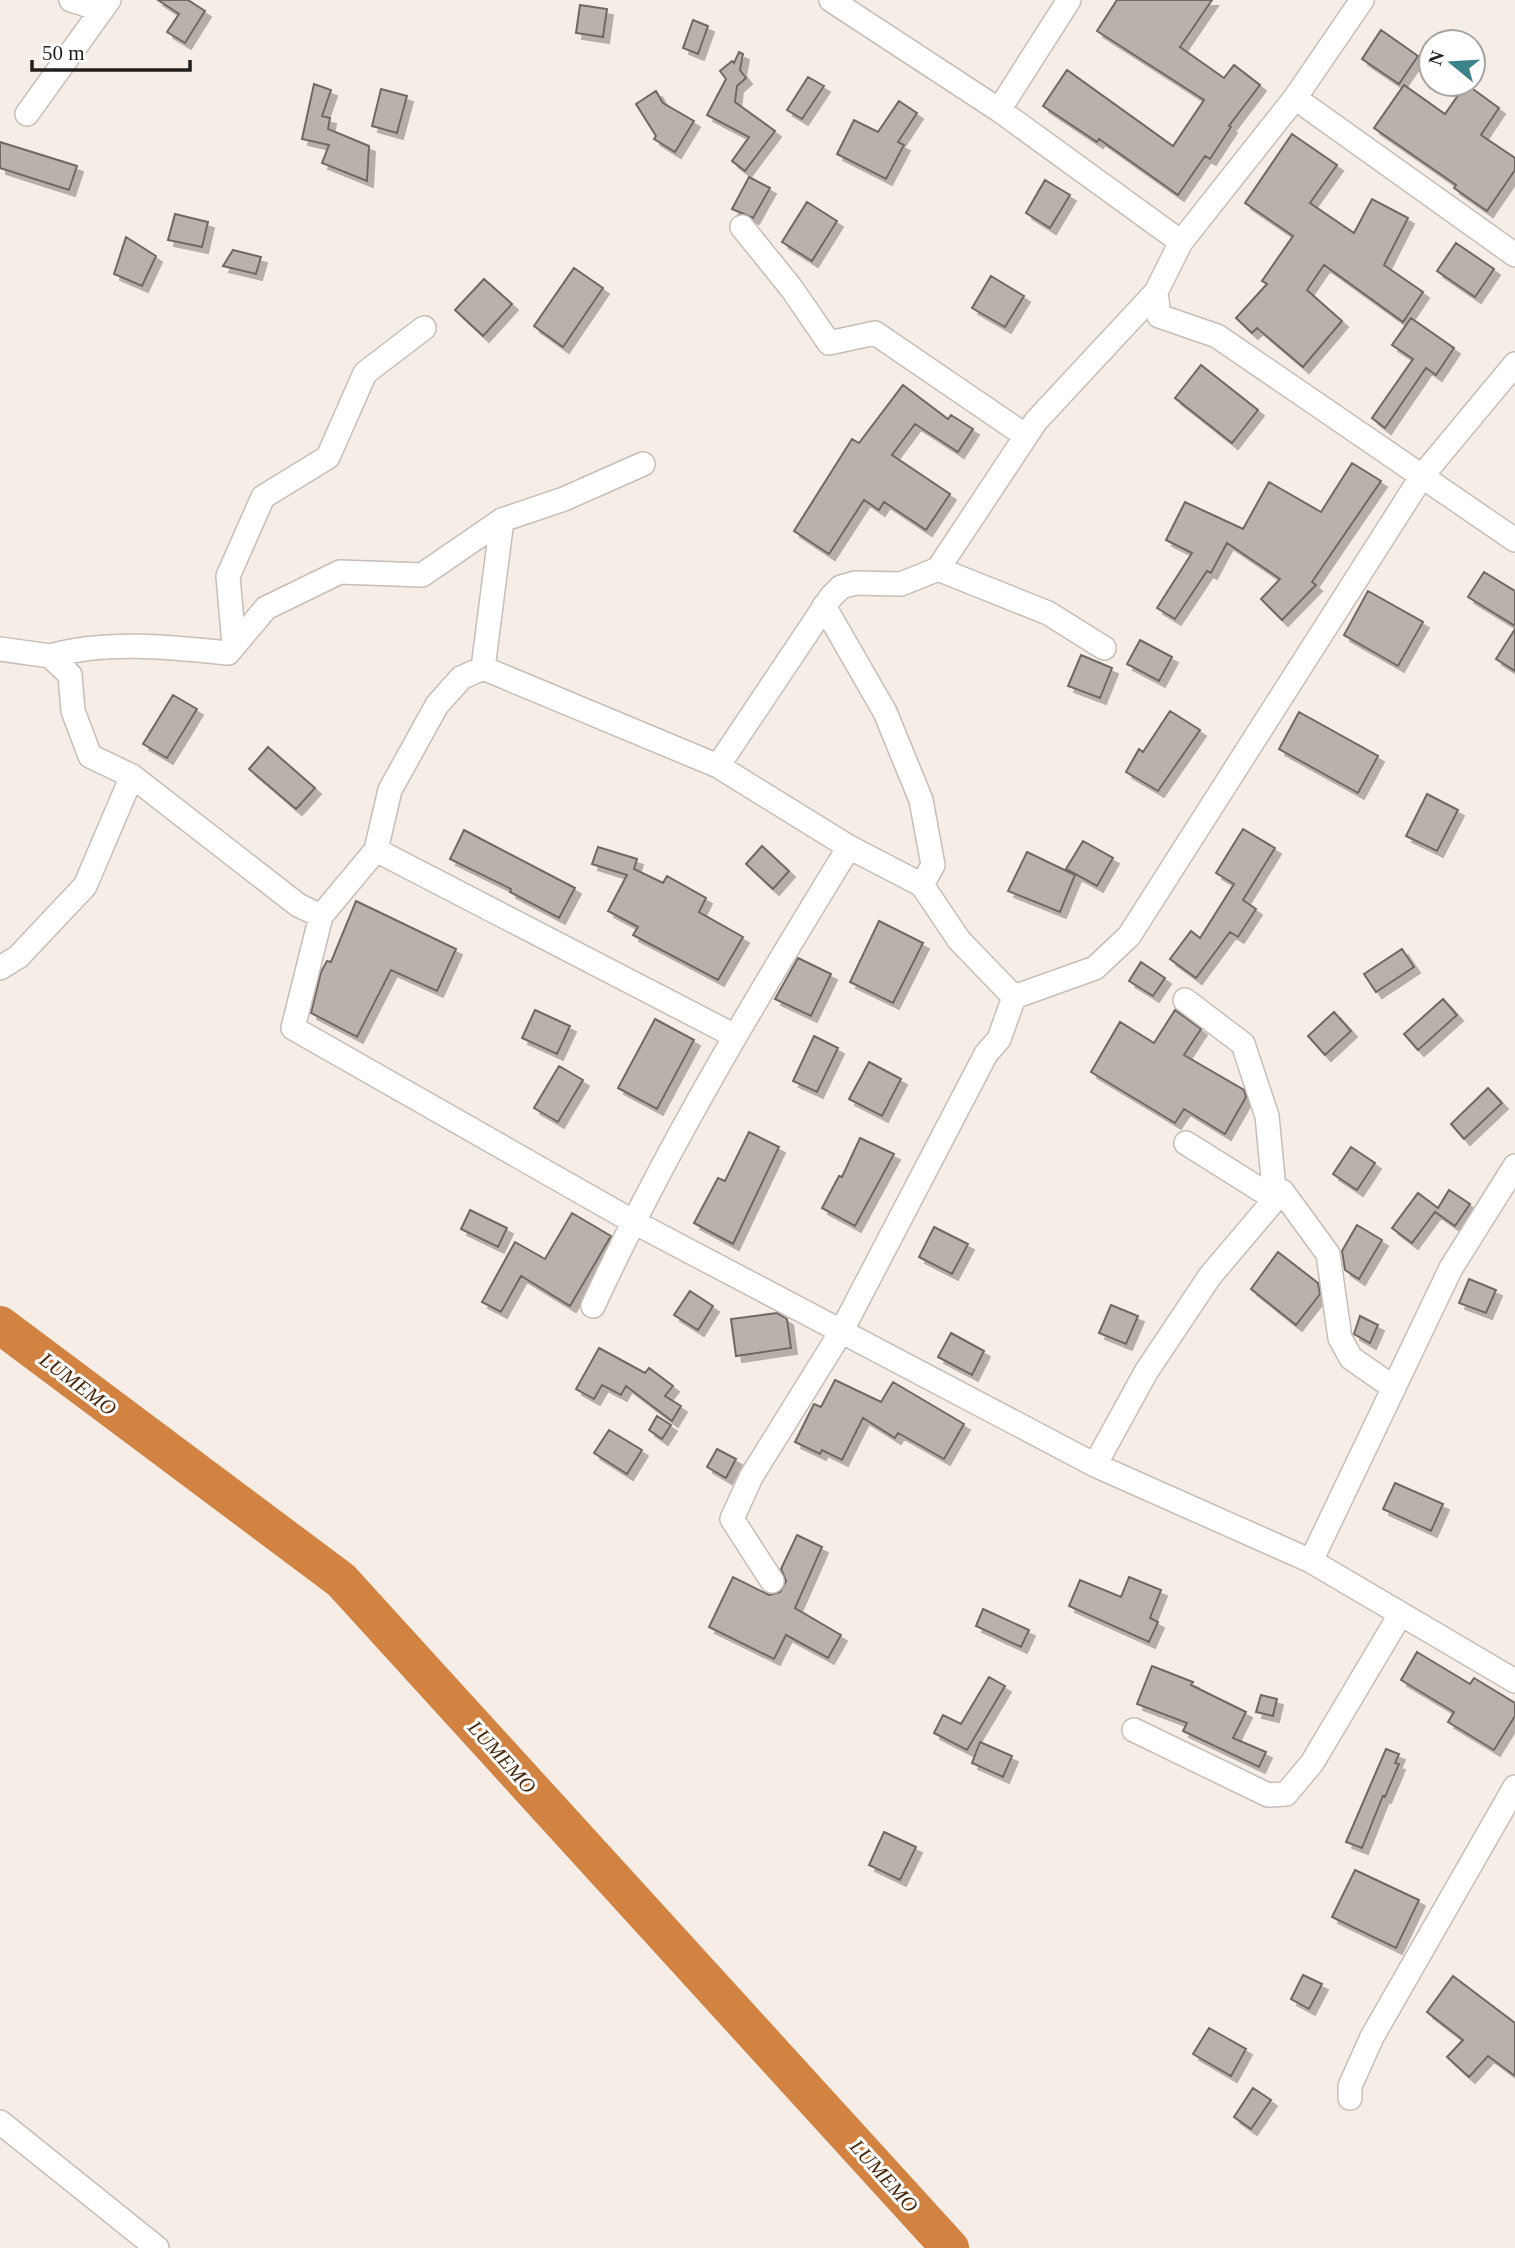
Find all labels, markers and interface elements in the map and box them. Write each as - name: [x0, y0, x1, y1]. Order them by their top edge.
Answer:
- scale bar: [32, 28, 189, 72]
- north arrow: [1417, 28, 1487, 98]
- text: 50 m: [42, 41, 85, 65]
- text: N: [1424, 48, 1448, 68]
- water label: LUMEMO: [34, 1347, 121, 1421]
- water label: LUMEMO: [462, 1715, 541, 1798]
- water label: LUMEMO: [844, 2134, 923, 2217]

